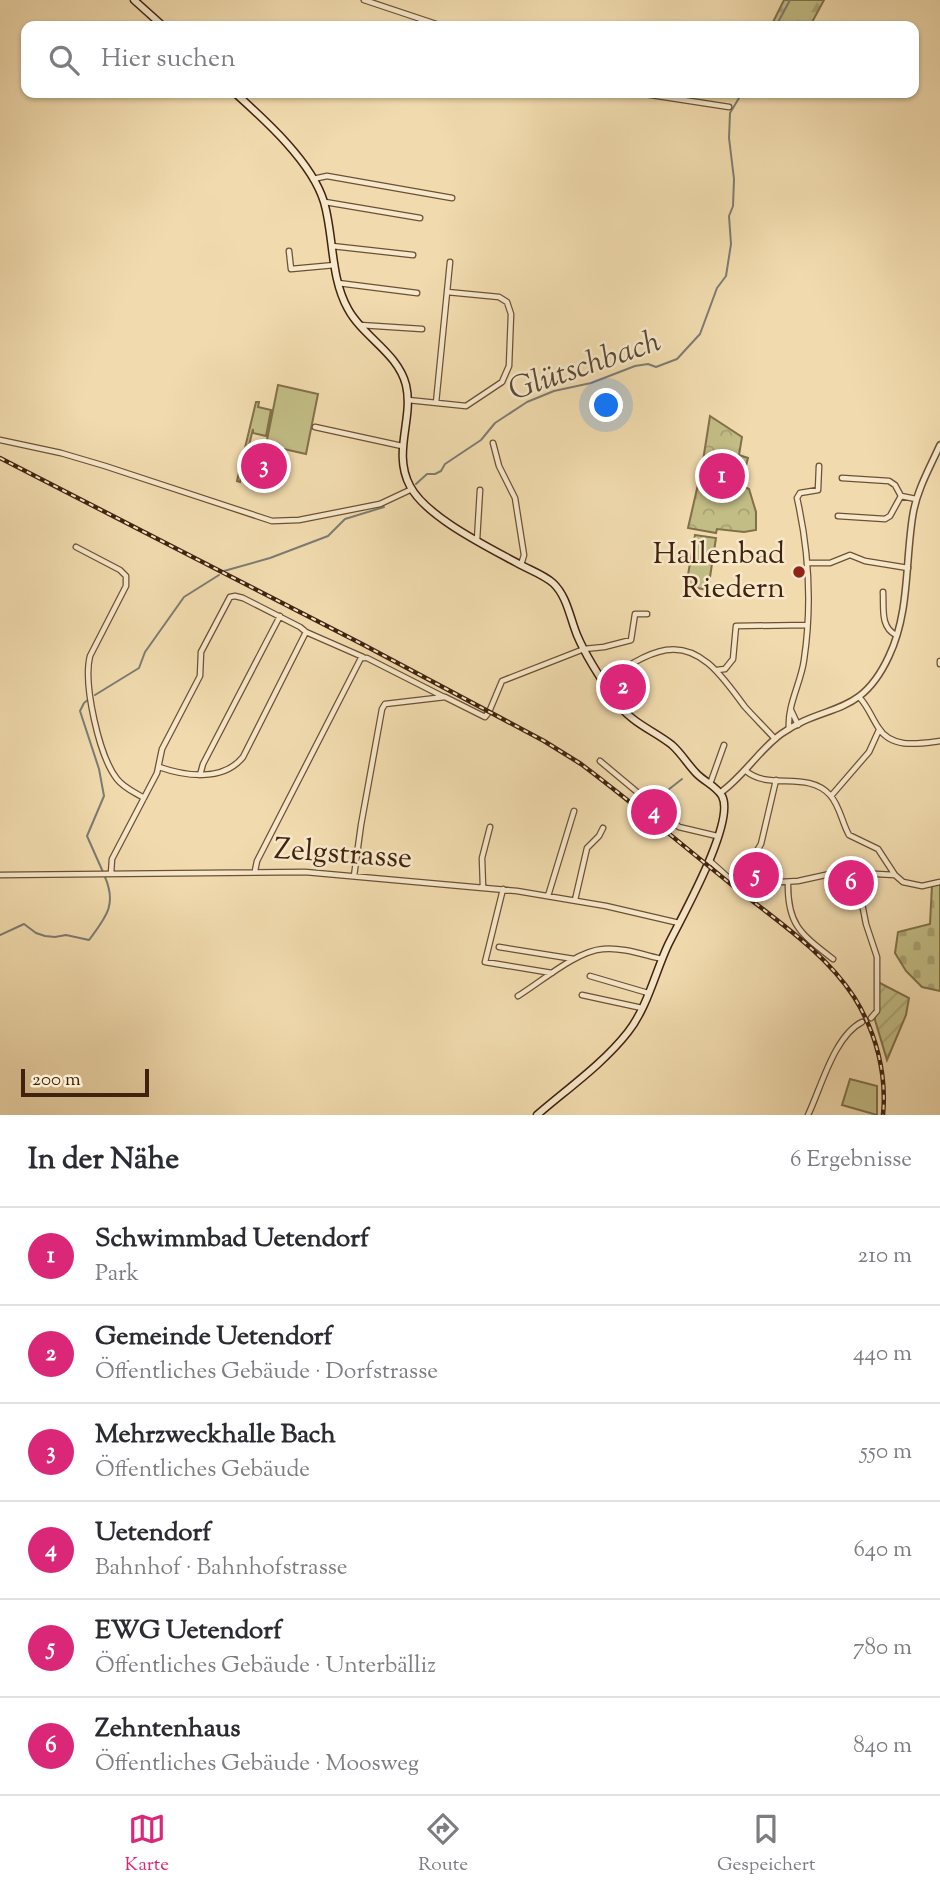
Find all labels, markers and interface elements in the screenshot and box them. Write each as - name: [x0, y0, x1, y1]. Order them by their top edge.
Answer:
- search box: [21, 21, 919, 98]
- icon: search: [45, 41, 83, 79]
- text: Hier suchen: [101, 41, 236, 78]
- water label: Glütschbach: [503, 319, 667, 414]
- your location: [589, 388, 623, 422]
- pin: 3: [241, 440, 287, 492]
- pin: 1: [699, 450, 745, 502]
- place label: Hallenbad Riedern: [653, 534, 785, 611]
- marker: Hallenbad Riedern: [791, 564, 807, 580]
- pin: 2: [600, 661, 646, 713]
- pin: 4: [631, 786, 677, 838]
- street label: Zelgstrasse: [273, 829, 413, 881]
- pin: 5: [733, 849, 779, 901]
- pin: 6: [828, 857, 874, 909]
- scale bar: [21, 1066, 149, 1098]
- text: 200 m: [32, 1067, 81, 1094]
- text: In der Nähe: [28, 1139, 179, 1182]
- text: 6 Ergebnisse: [790, 1144, 912, 1177]
- text: Schwimmbad Uetendorf: [95, 1221, 369, 1258]
- text: 1: [47, 1240, 55, 1273]
- text: 210 m: [858, 1240, 912, 1273]
- text: Park: [95, 1258, 139, 1291]
- text: Gemeinde Uetendorf: [95, 1319, 333, 1356]
- text: 2: [46, 1338, 56, 1371]
- text: 440 m: [853, 1338, 912, 1371]
- text: Öffentliches Gebäude · Dorfstrasse: [95, 1356, 438, 1389]
- text: Mehrzweckhalle Bach: [95, 1417, 336, 1454]
- text: 3: [46, 1436, 56, 1469]
- text: 550 m: [860, 1436, 912, 1469]
- text: Öffentliches Gebäude: [95, 1454, 310, 1487]
- text: Uetendorf: [95, 1515, 211, 1552]
- text: 4: [45, 1534, 57, 1567]
- text: 640 m: [854, 1534, 912, 1567]
- text: Bahnhof · Bahnhofstrasse: [95, 1552, 347, 1585]
- text: EWG Uetendorf: [95, 1613, 282, 1650]
- text: 5: [47, 1632, 55, 1665]
- text: 780 m: [853, 1632, 912, 1665]
- text: Öffentliches Gebäude · Unterbälliz: [95, 1650, 436, 1683]
- text: Zehntenhaus: [95, 1711, 240, 1748]
- text: 6: [45, 1730, 57, 1763]
- text: 840 m: [853, 1730, 912, 1763]
- text: Öffentliches Gebäude · Moosweg: [95, 1748, 419, 1781]
- tab: Karte: [124, 1810, 169, 1879]
- tab: Route: [418, 1810, 468, 1879]
- tab: Gespeichert: [717, 1810, 815, 1879]

